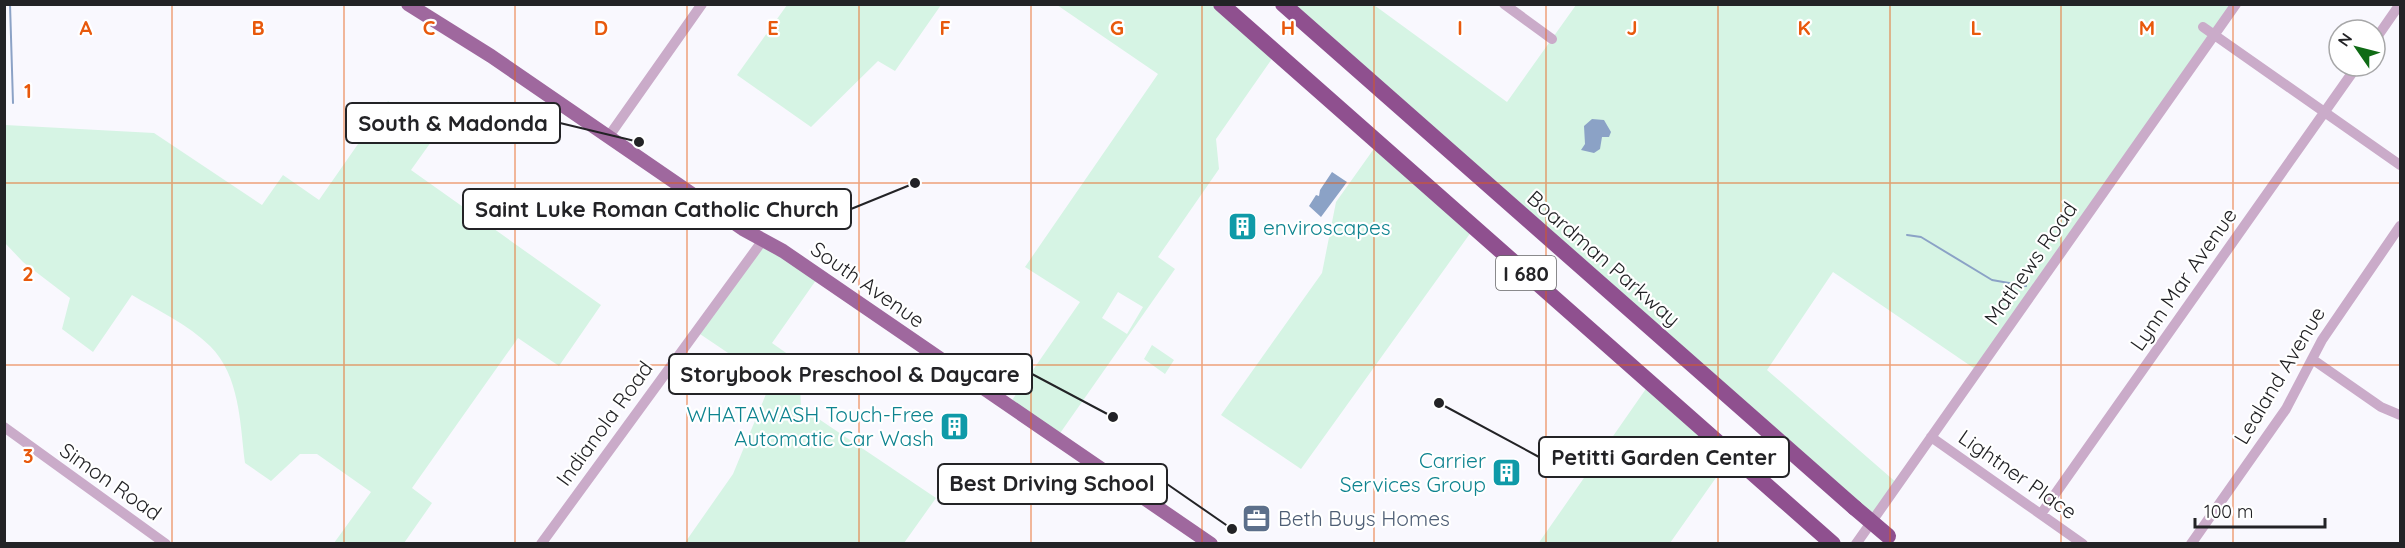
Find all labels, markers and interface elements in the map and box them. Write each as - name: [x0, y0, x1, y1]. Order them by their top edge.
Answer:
- text: A: [80, 15, 93, 40]
- text: B: [251, 15, 265, 40]
- text: C: [423, 15, 436, 40]
- text: D: [594, 15, 608, 40]
- text: E: [767, 15, 779, 40]
- text: F: [939, 15, 951, 40]
- text: G: [1110, 15, 1124, 40]
- text: H: [1281, 15, 1295, 40]
- text: I: [1457, 15, 1463, 40]
- text: J: [1626, 15, 1638, 40]
- text: K: [1797, 15, 1811, 40]
- text: L: [1970, 15, 1982, 40]
- text: M: [2139, 15, 2155, 40]
- north arrow: [2327, 18, 2387, 78]
- text: N: [2333, 29, 2356, 50]
- text: 1: [24, 78, 32, 103]
- callout: South & Madonda: [346, 103, 560, 143]
- text: South & Madonda: [358, 109, 548, 137]
- street label: Boardman Parkway: [1522, 184, 1686, 332]
- callout: Saint Luke Roman Catholic Church: [463, 189, 851, 229]
- text: Saint Luke Roman Catholic Church: [475, 195, 839, 223]
- street label: Mathews Road: [1978, 196, 2082, 330]
- street label: Lynn Mar Avenue: [2124, 203, 2242, 355]
- building icon: enviroscapes: [1226, 211, 1258, 243]
- place label: enviroscapes: [1263, 214, 1391, 240]
- street label: South Avenue: [806, 235, 930, 333]
- road number: I 680: [1496, 256, 1556, 290]
- text: 2: [22, 261, 34, 286]
- street label: Lealand Avenue: [2228, 302, 2330, 448]
- callout: Storybook Preschool & Daycare: [669, 354, 1032, 394]
- street label: Indianola Road: [550, 356, 658, 490]
- text: Storybook Preschool & Daycare: [680, 360, 1020, 388]
- place label: WHATAWASH Touch-Free Automatic Car Wash: [686, 401, 934, 451]
- building icon: WHATAWASH Touch-Free Automatic Car Wash: [939, 410, 971, 442]
- street label: Lightner Place: [1954, 424, 2082, 524]
- street label: Simon Road: [55, 436, 167, 526]
- callout: Petitti Garden Center: [1539, 437, 1789, 477]
- text: 3: [23, 443, 33, 468]
- text: Petitti Garden Center: [1551, 443, 1777, 471]
- place label: Carrier Services Group: [1340, 447, 1486, 497]
- building icon: Carrier Services Group: [1491, 456, 1523, 488]
- callout: Best Driving School: [938, 464, 1167, 504]
- text: Best Driving School: [949, 469, 1155, 497]
- scale bar: [2195, 491, 2326, 529]
- text: 100 m: [2204, 500, 2253, 523]
- office icon: Beth Buys Homes: [1241, 502, 1273, 534]
- place label: Beth Buys Homes: [1278, 505, 1450, 531]

